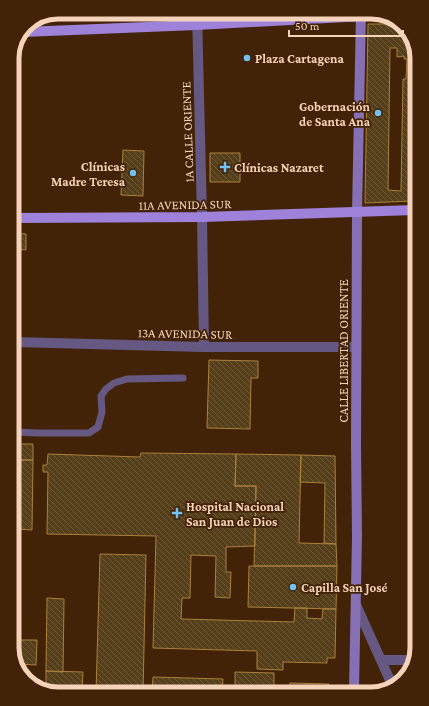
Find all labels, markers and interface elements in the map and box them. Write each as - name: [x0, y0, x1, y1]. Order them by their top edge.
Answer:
- scale bar: [289, 12, 403, 38]
- text: 50 m: [295, 19, 320, 33]
- place label: Plaza Cartagena: [255, 51, 344, 66]
- marker: Plaza Cartagena: [242, 53, 252, 63]
- street label: 1A CALLE ORIENTE: [178, 81, 197, 183]
- place label: Gobernación de Santa Ana: [299, 99, 371, 129]
- marker: Gobernación de Santa Ana: [373, 108, 383, 118]
- place label: Clínicas Madre Teresa: [51, 159, 126, 189]
- place label: Clínicas Nazaret: [234, 160, 324, 175]
- marker: Clínicas Nazaret: [219, 161, 231, 173]
- marker: Clínicas Madre Teresa: [128, 168, 138, 178]
- street label: 11A AVENIDA SUR: [139, 196, 232, 213]
- street label: CALLE LIBERTAD ORIENTE: [336, 279, 351, 423]
- street label: 13A AVENIDA SUR: [138, 325, 233, 342]
- place label: Hospital Nacional San Juan de Dios: [186, 499, 284, 529]
- marker: Hospital Nacional San Juan de Dios: [171, 507, 183, 519]
- place label: Capilla San José: [301, 580, 388, 595]
- marker: Capilla San José: [288, 582, 298, 592]

